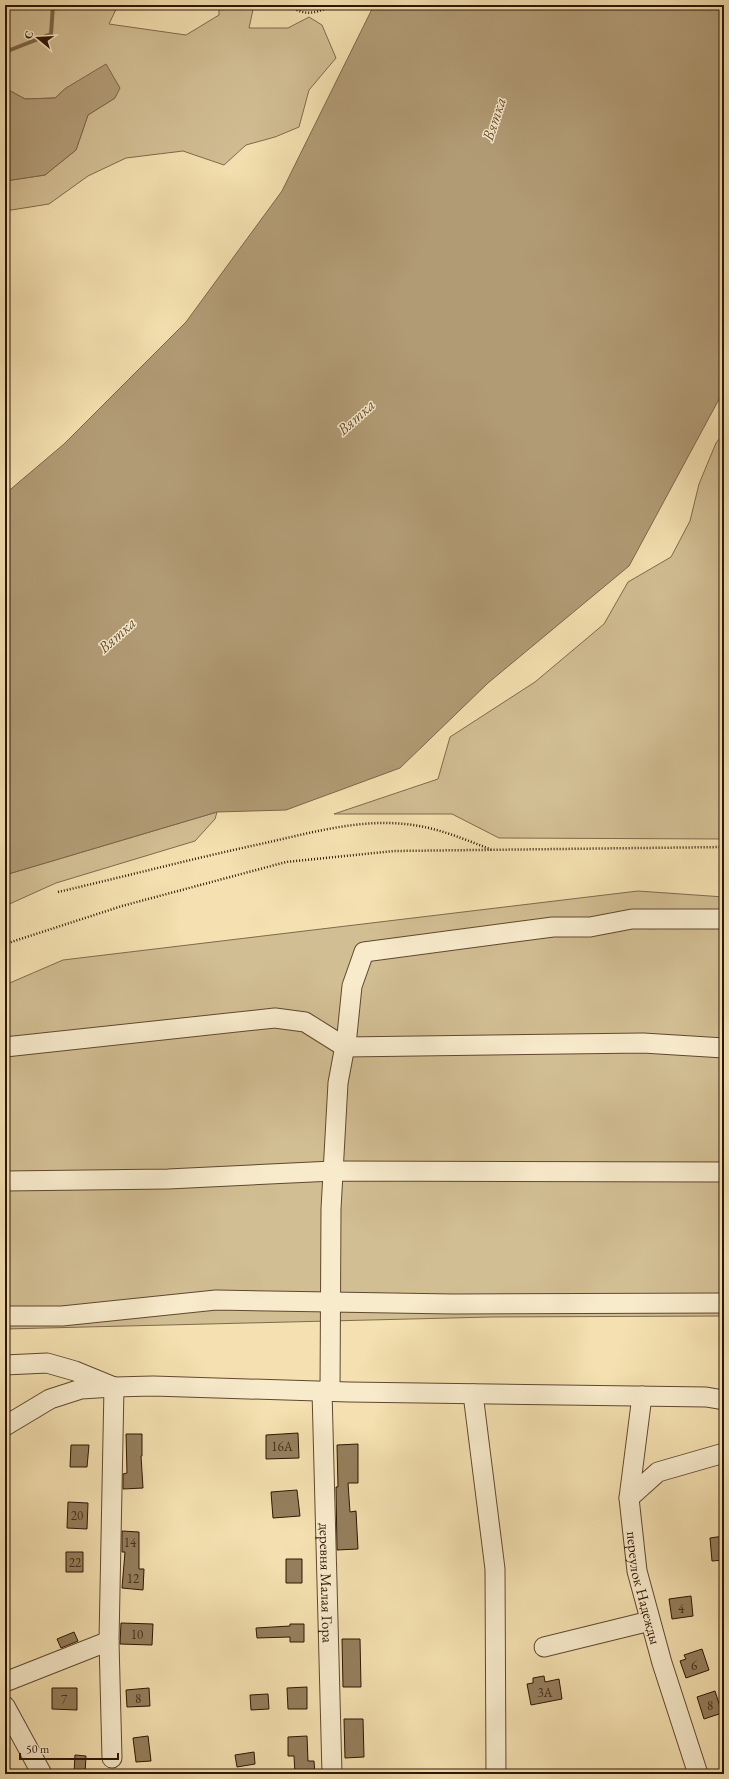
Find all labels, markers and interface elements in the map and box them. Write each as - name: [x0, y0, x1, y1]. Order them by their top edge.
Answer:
- north arrow: [18, 18, 58, 58]
- text: С: [21, 29, 36, 41]
- water label: Вятка: [477, 95, 511, 144]
- water label: Вятка: [332, 394, 380, 440]
- water label: Вятка: [93, 612, 141, 658]
- house number: 16А: [271, 1438, 294, 1455]
- house number: 20: [71, 1507, 83, 1524]
- street label: деревня Малая Гора: [316, 1523, 338, 1643]
- street label: переулок Надежды: [623, 1530, 666, 1646]
- house number: 14: [124, 1534, 137, 1551]
- house number: 22: [69, 1554, 82, 1571]
- house number: 12: [127, 1570, 140, 1587]
- house number: 4: [678, 1600, 685, 1617]
- house number: 10: [131, 1626, 143, 1643]
- house number: 6: [691, 1657, 697, 1674]
- house number: 3А: [537, 1684, 554, 1701]
- house number: 8: [135, 1690, 141, 1707]
- house number: 7: [61, 1691, 68, 1708]
- house number: 8: [707, 1697, 713, 1714]
- scale bar: [20, 1735, 118, 1761]
- text: 50 m: [26, 1741, 50, 1757]

